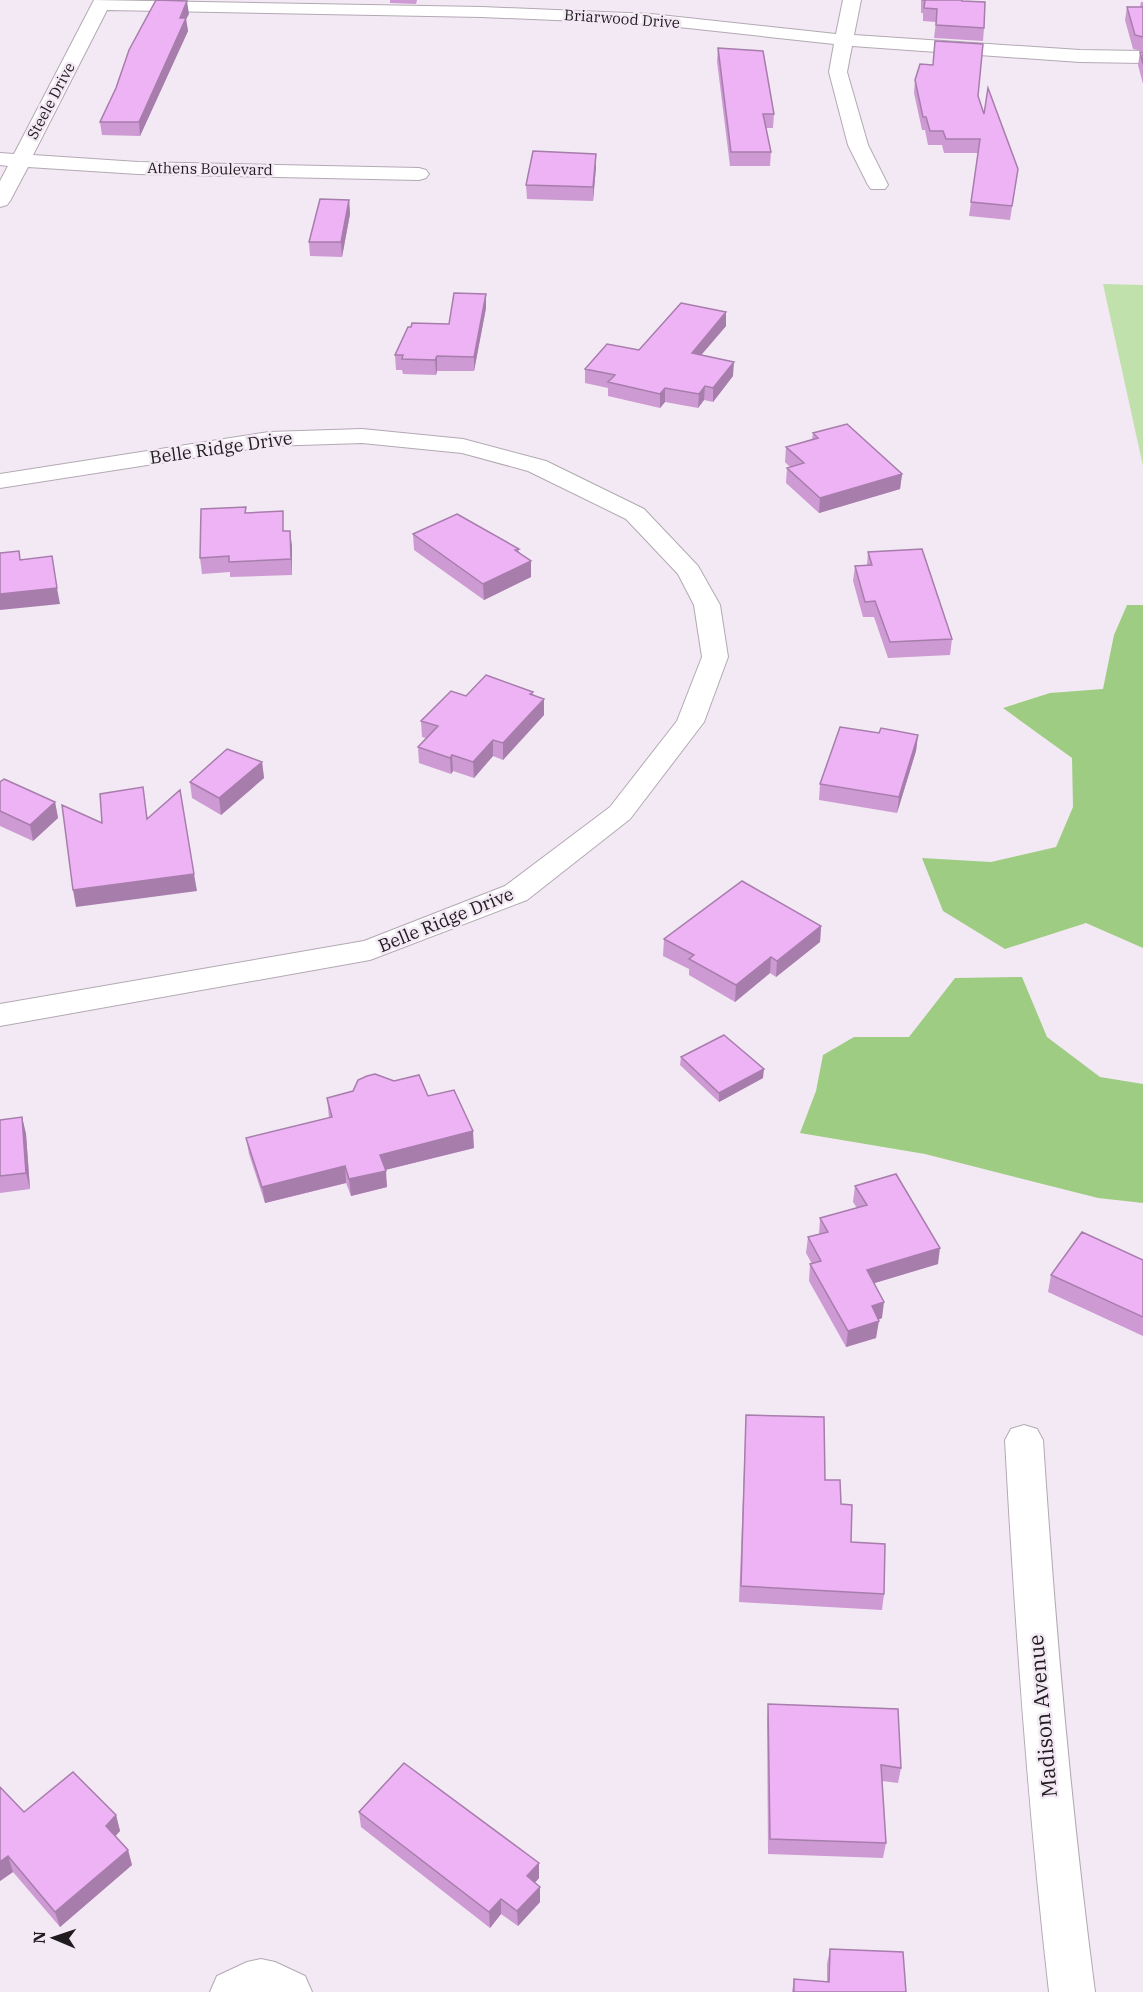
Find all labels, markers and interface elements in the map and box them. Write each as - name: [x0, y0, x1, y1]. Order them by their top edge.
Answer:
- street label: Briarwood Drive: [564, 5, 681, 32]
- street label: Steele Drive: [22, 59, 79, 142]
- street label: Athens Boulevard: [147, 158, 273, 179]
- street label: Belle Ridge Drive: [148, 426, 294, 469]
- street label: Belle Ridge Drive: [375, 882, 517, 957]
- street label: Madison Avenue: [1021, 1633, 1063, 1799]
- north arrow: [24, 1908, 84, 1968]
- text: N: [29, 1931, 49, 1944]

